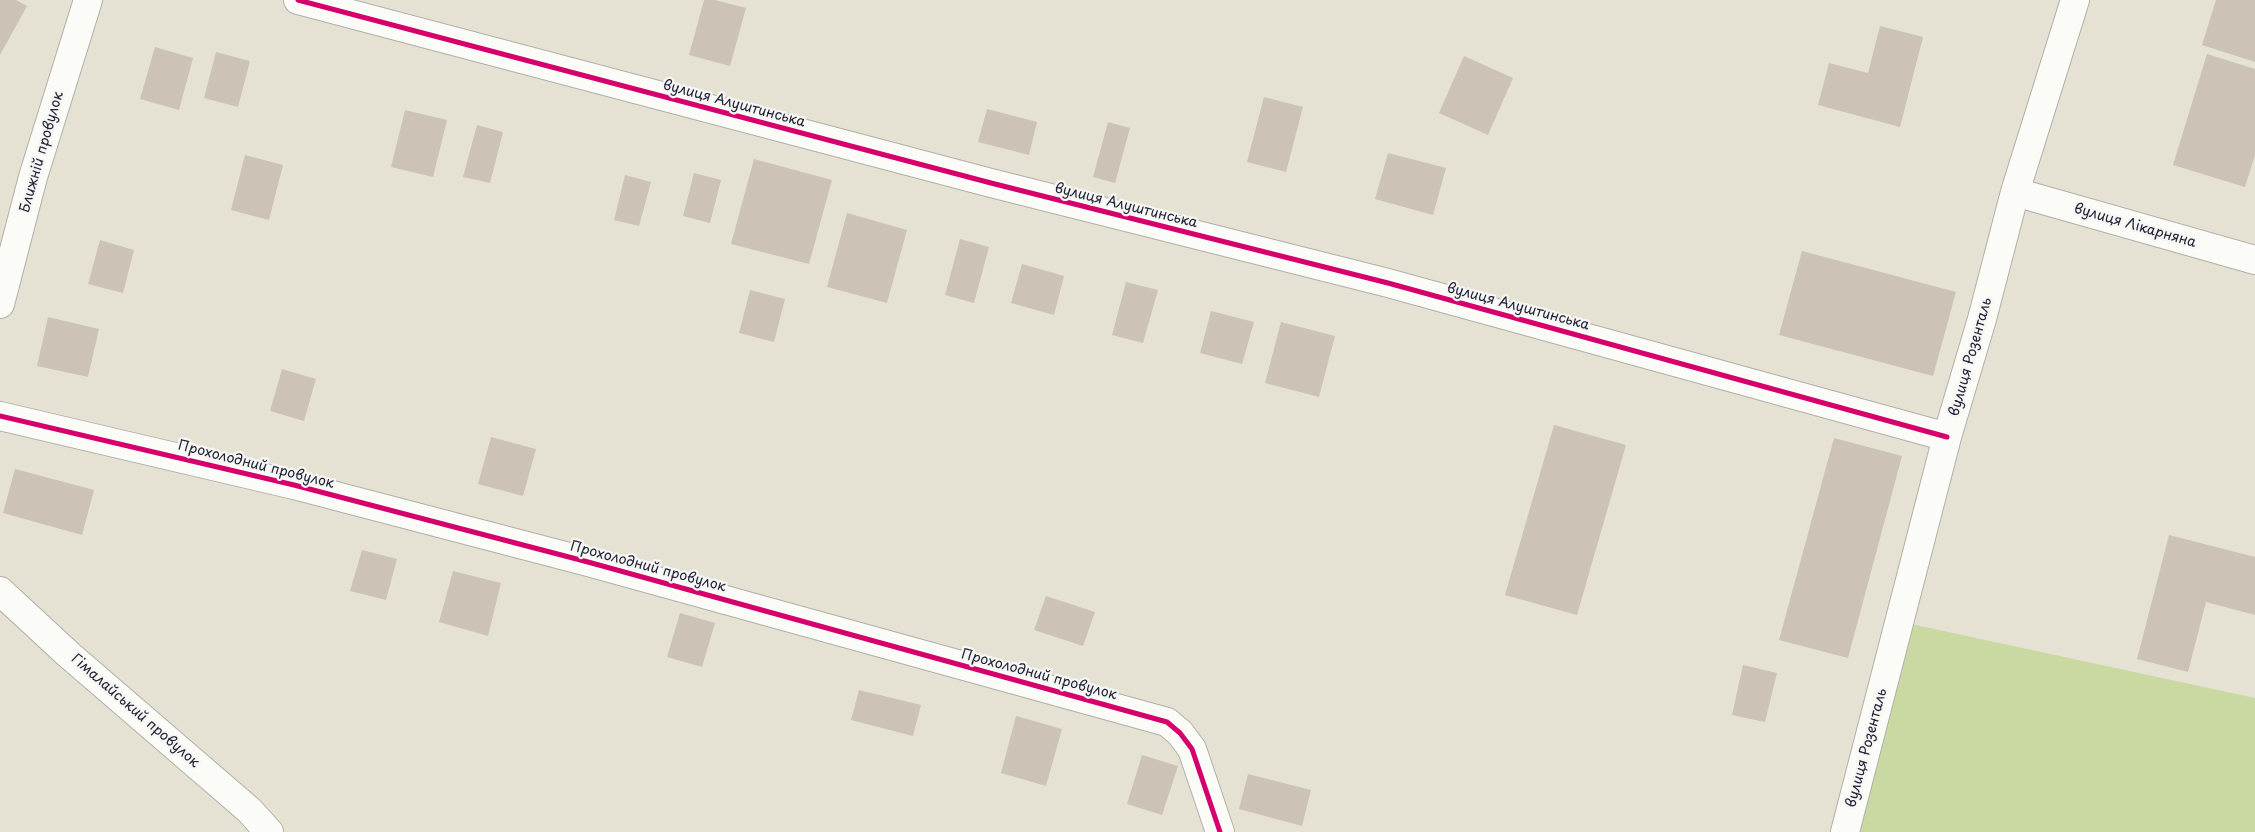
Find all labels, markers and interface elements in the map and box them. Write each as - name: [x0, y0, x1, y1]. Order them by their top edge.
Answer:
- street label: вулиця Алуштинська: [661, 77, 807, 131]
- street label: Ближній провулок: [17, 90, 67, 214]
- street label: вулиця Алуштинська: [1053, 180, 1199, 232]
- street label: вулиця Лікарняна: [2072, 201, 2198, 251]
- street label: вулиця Алуштинська: [1445, 280, 1591, 334]
- street label: вулиця Розенталь: [1946, 296, 1996, 418]
- street label: Прохолодний провулок: [176, 437, 336, 493]
- street label: Прохолодний провулок: [568, 538, 728, 596]
- street label: Прохолодний провулок: [959, 646, 1119, 704]
- street label: Гімалайський провулок: [67, 651, 203, 771]
- street label: вулиця Розенталь: [1843, 687, 1891, 809]

